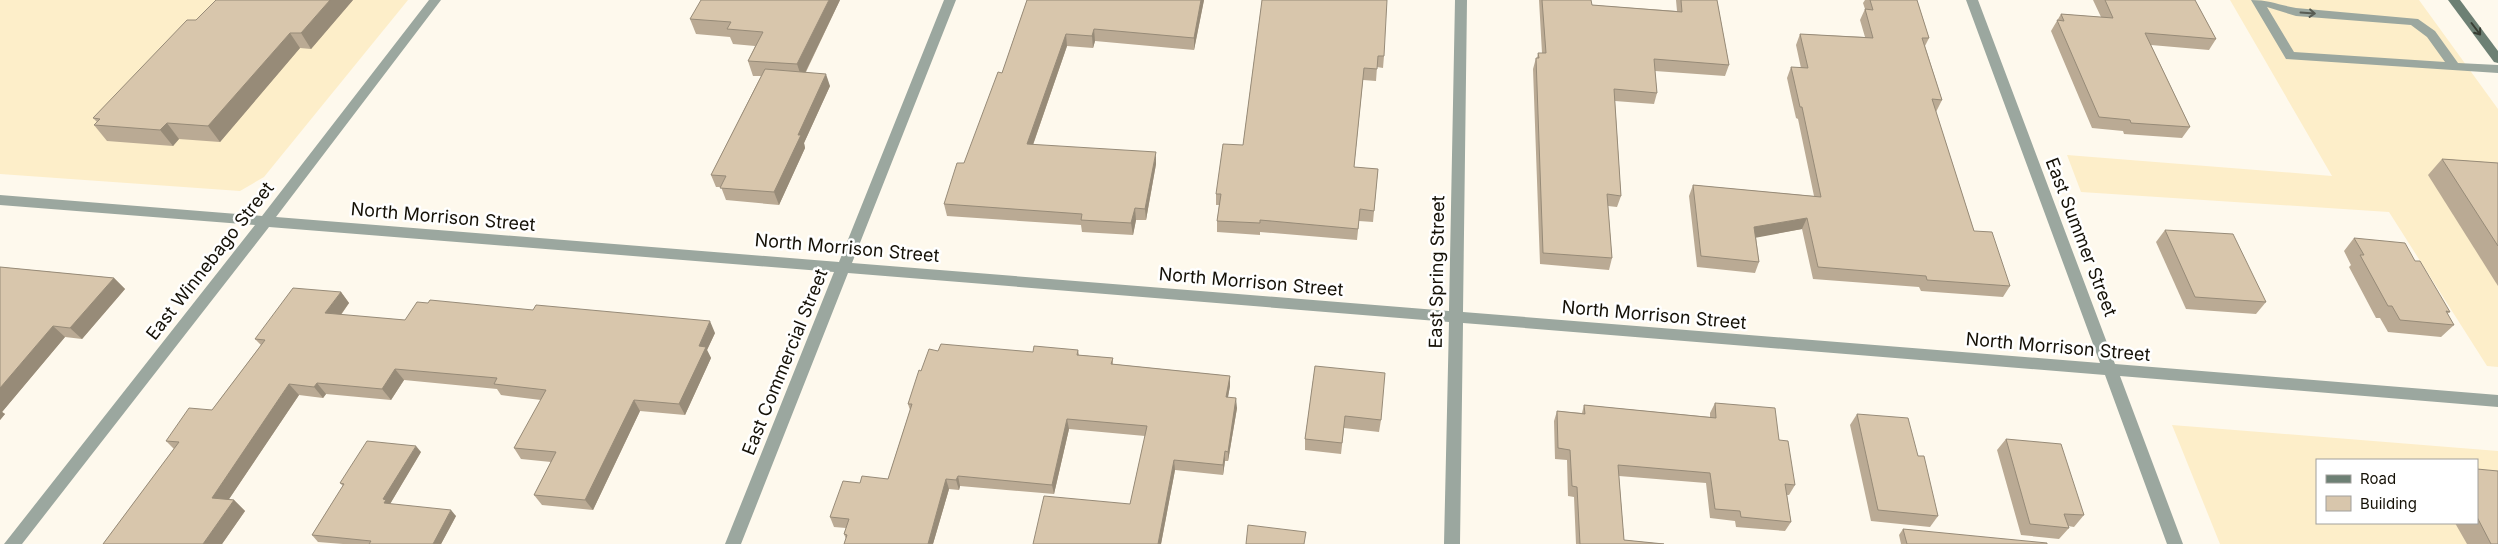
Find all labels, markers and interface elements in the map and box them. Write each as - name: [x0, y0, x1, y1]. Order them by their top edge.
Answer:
- one-way arrow: [2300, 8, 2316, 17]
- one-way arrow: [2471, 22, 2481, 36]
- street label: East Summer Street: [2042, 155, 2121, 319]
- street label: East Winnebago Street: [142, 178, 278, 344]
- street label: East Spring Street: [1425, 195, 1448, 349]
- street label: North Morrison Street: [350, 198, 536, 235]
- street label: North Morrison Street: [754, 229, 940, 266]
- street label: North Morrison Street: [1158, 263, 1344, 300]
- street label: East Commercial Street: [738, 266, 832, 458]
- street label: North Morrison Street: [1561, 296, 1747, 333]
- street label: North Morrison Street: [1965, 328, 2151, 365]
- legend: [2316, 459, 2478, 524]
- text: Road: [2360, 469, 2396, 488]
- text: Building: [2360, 494, 2417, 513]

